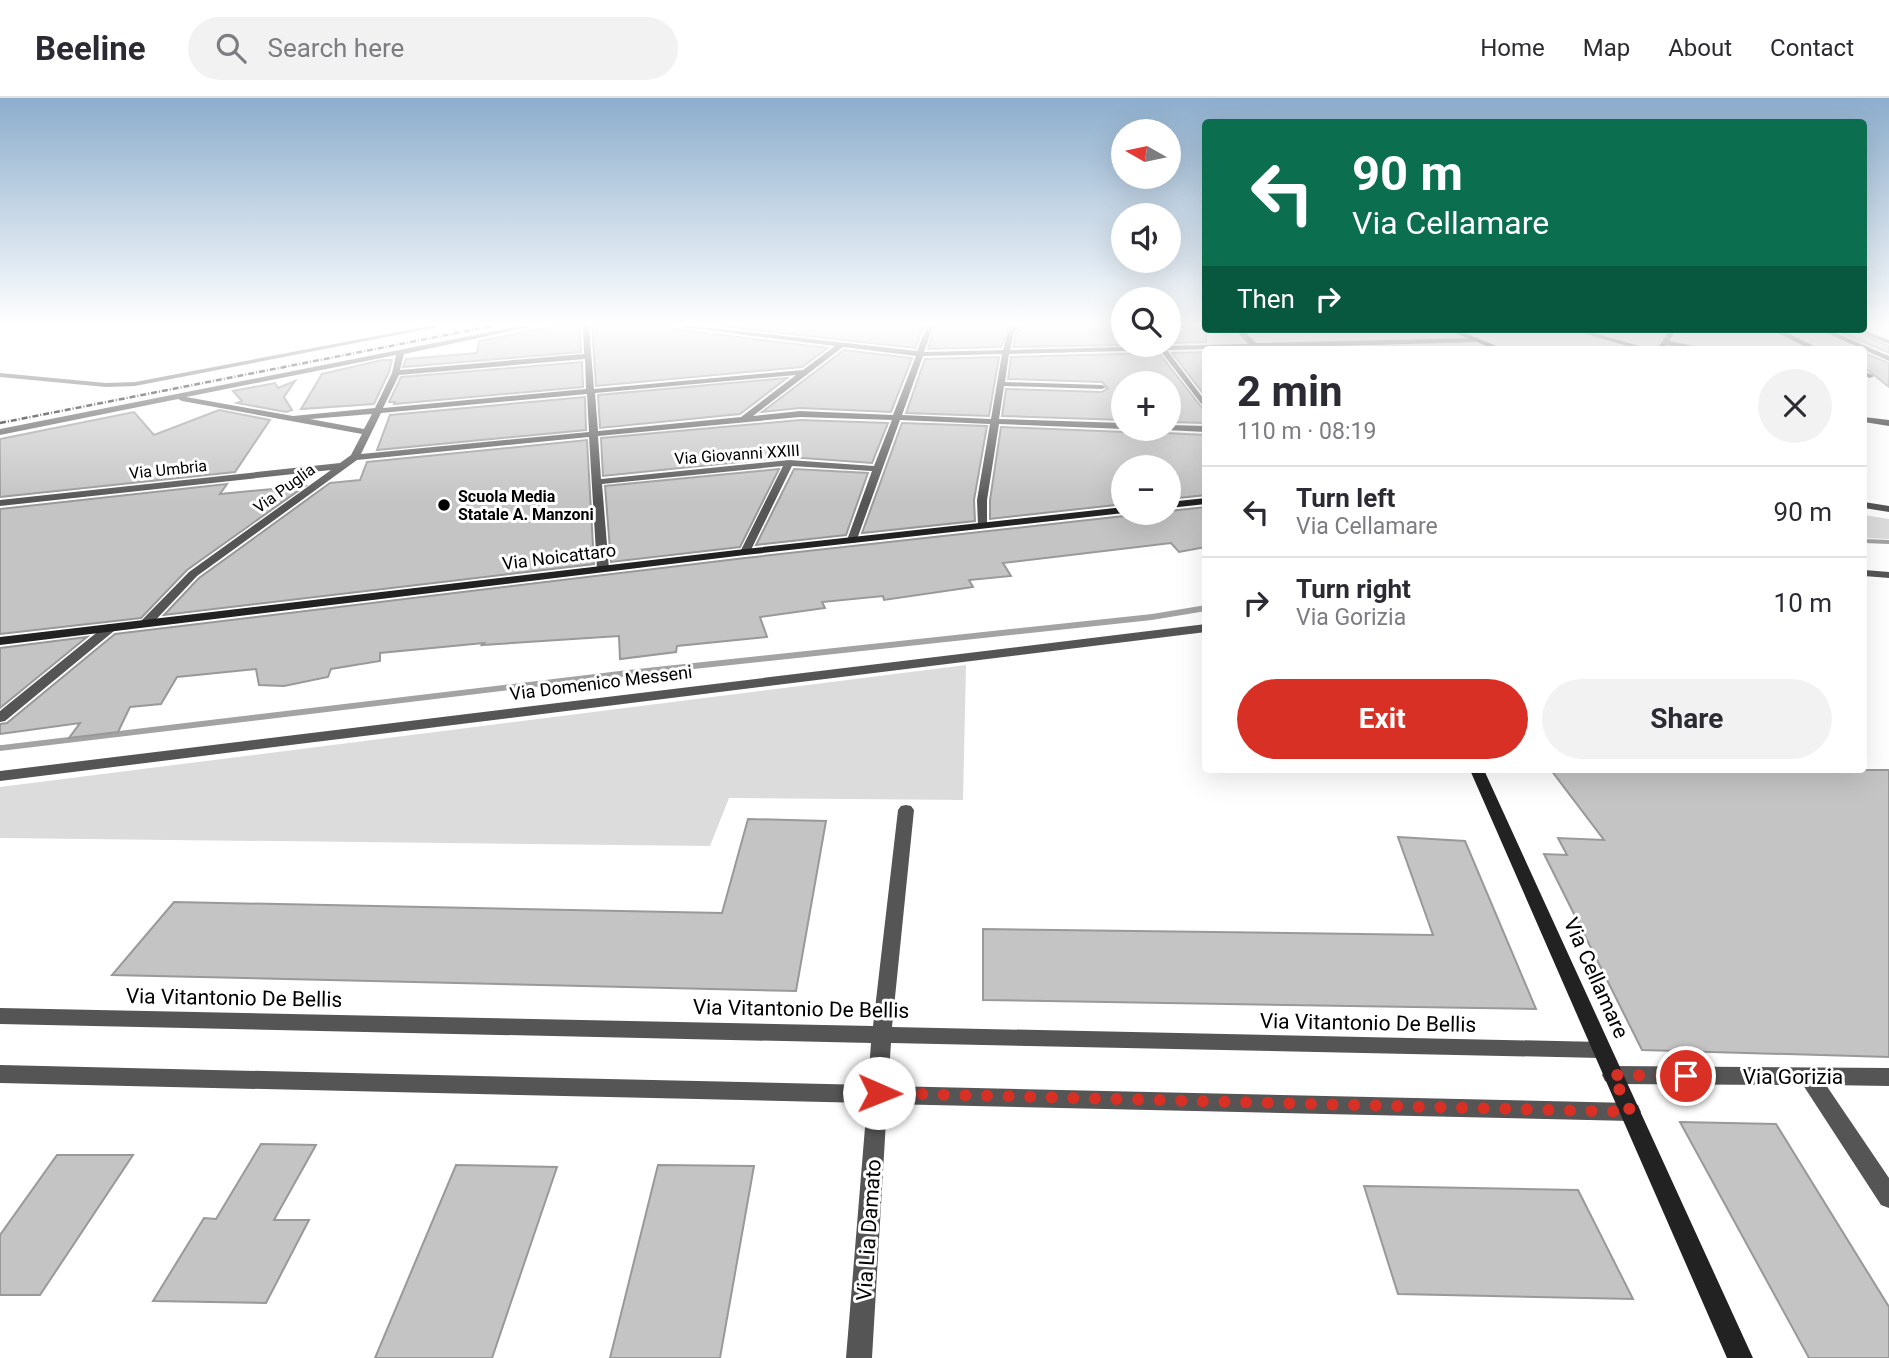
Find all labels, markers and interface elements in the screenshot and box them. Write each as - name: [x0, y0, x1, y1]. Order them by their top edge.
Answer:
- search box: [188, 17, 678, 80]
- text: Beeline: [35, 29, 146, 68]
- icon: search: [212, 29, 250, 67]
- text: Search here: [268, 33, 404, 63]
- text: Home: [1480, 34, 1545, 62]
- text: Map: [1583, 34, 1630, 62]
- text: About: [1668, 34, 1732, 62]
- text: Contact: [1770, 34, 1854, 62]
- north arrow: [1111, 119, 1181, 189]
- map controls: [1111, 119, 1181, 525]
- text: 90 m: [1352, 145, 1463, 202]
- icon: left: [1237, 147, 1328, 238]
- button: sound: [1111, 203, 1181, 273]
- text: Via Cellamare: [1352, 204, 1549, 242]
- icon: right: [1309, 280, 1347, 318]
- text: Then: [1237, 284, 1295, 314]
- button: search: [1111, 287, 1181, 357]
- text: 2 min: [1237, 367, 1343, 416]
- button: close: [1758, 369, 1832, 443]
- button: +: [1111, 371, 1181, 441]
- text: 110 m · 08:19: [1237, 418, 1376, 445]
- street label: Via Giovanni XXIII: [674, 441, 800, 468]
- button: −: [1111, 455, 1181, 525]
- street label: Via Umbria: [128, 456, 208, 483]
- street label: Via Puglia: [250, 460, 319, 517]
- text: Turn left: [1296, 483, 1395, 513]
- place label: Scuola Media Statale A. Manzoni: [458, 487, 594, 524]
- icon: left: [1237, 493, 1275, 531]
- marker: Scuola Media Statale A. Manzoni: [436, 497, 452, 513]
- text: 90 m: [1774, 497, 1832, 527]
- text: Via Cellamare: [1296, 513, 1438, 540]
- street label: Via Noicattaro: [501, 539, 617, 574]
- text: Turn right: [1296, 574, 1411, 604]
- icon: right: [1237, 584, 1275, 622]
- text: 10 m: [1774, 588, 1832, 618]
- text: Via Gorizia: [1296, 604, 1406, 631]
- street label: Via Domenico Messeni: [509, 661, 693, 704]
- button: Exit: [1237, 679, 1528, 759]
- button: Share: [1542, 679, 1832, 759]
- street label: Via Cellamare: [1559, 914, 1633, 1042]
- street label: Via Vitantonio De Bellis: [126, 984, 342, 1012]
- street label: Via Vitantonio De Bellis: [693, 995, 909, 1023]
- street label: Via Vitantonio De Bellis: [1260, 1009, 1476, 1037]
- pin: [1656, 1046, 1716, 1106]
- position arrow: [842, 1056, 916, 1130]
- icon: arrive: [1667, 1057, 1705, 1095]
- street label: Via Gorizia: [1743, 1065, 1843, 1089]
- street label: Via Lia Damato: [852, 1158, 886, 1302]

